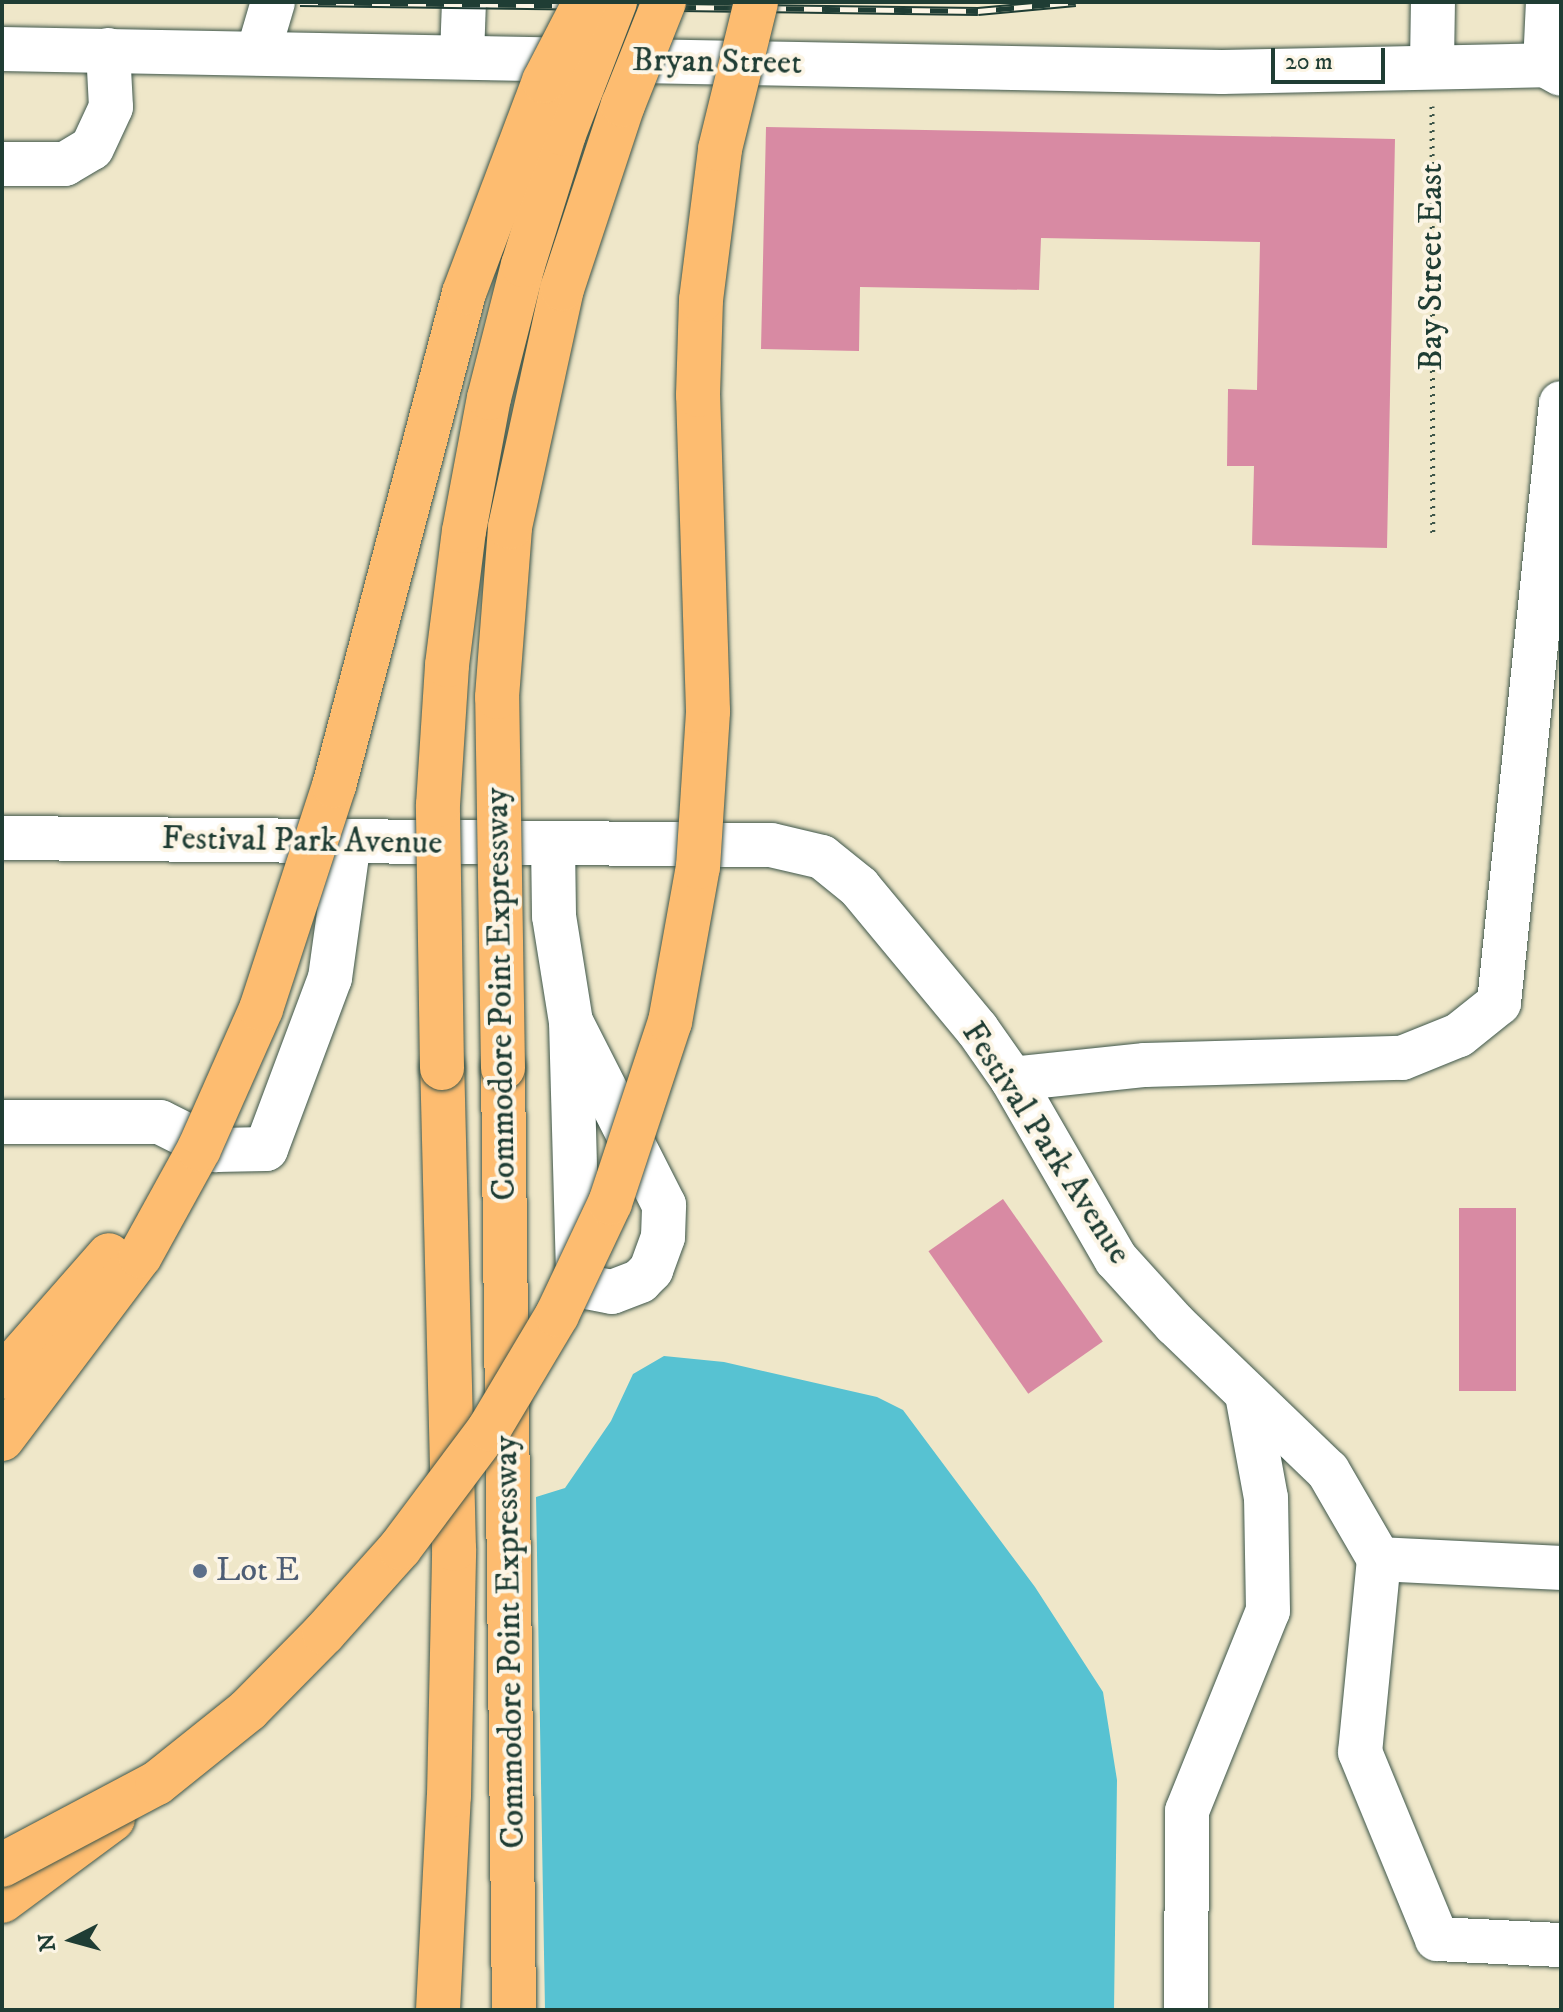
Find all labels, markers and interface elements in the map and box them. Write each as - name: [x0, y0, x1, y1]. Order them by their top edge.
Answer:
- scale bar: [1275, 32, 1389, 82]
- street label: Bryan Street: [632, 40, 802, 84]
- text: 20 m: [1285, 47, 1333, 77]
- street label: Bay Street East: [1412, 163, 1452, 371]
- street label: Commodore Point Expressway: [477, 787, 525, 1201]
- street label: Festival Park Avenue: [161, 818, 443, 864]
- street label: Festival Park Avenue: [952, 1014, 1140, 1272]
- street label: Commodore Point Expressway: [486, 1435, 534, 1849]
- place label: Lot E: [216, 1551, 299, 1591]
- marker: Lot E: [191, 1562, 209, 1580]
- north arrow: [32, 1900, 112, 1980]
- text: N: [33, 1932, 62, 1953]

